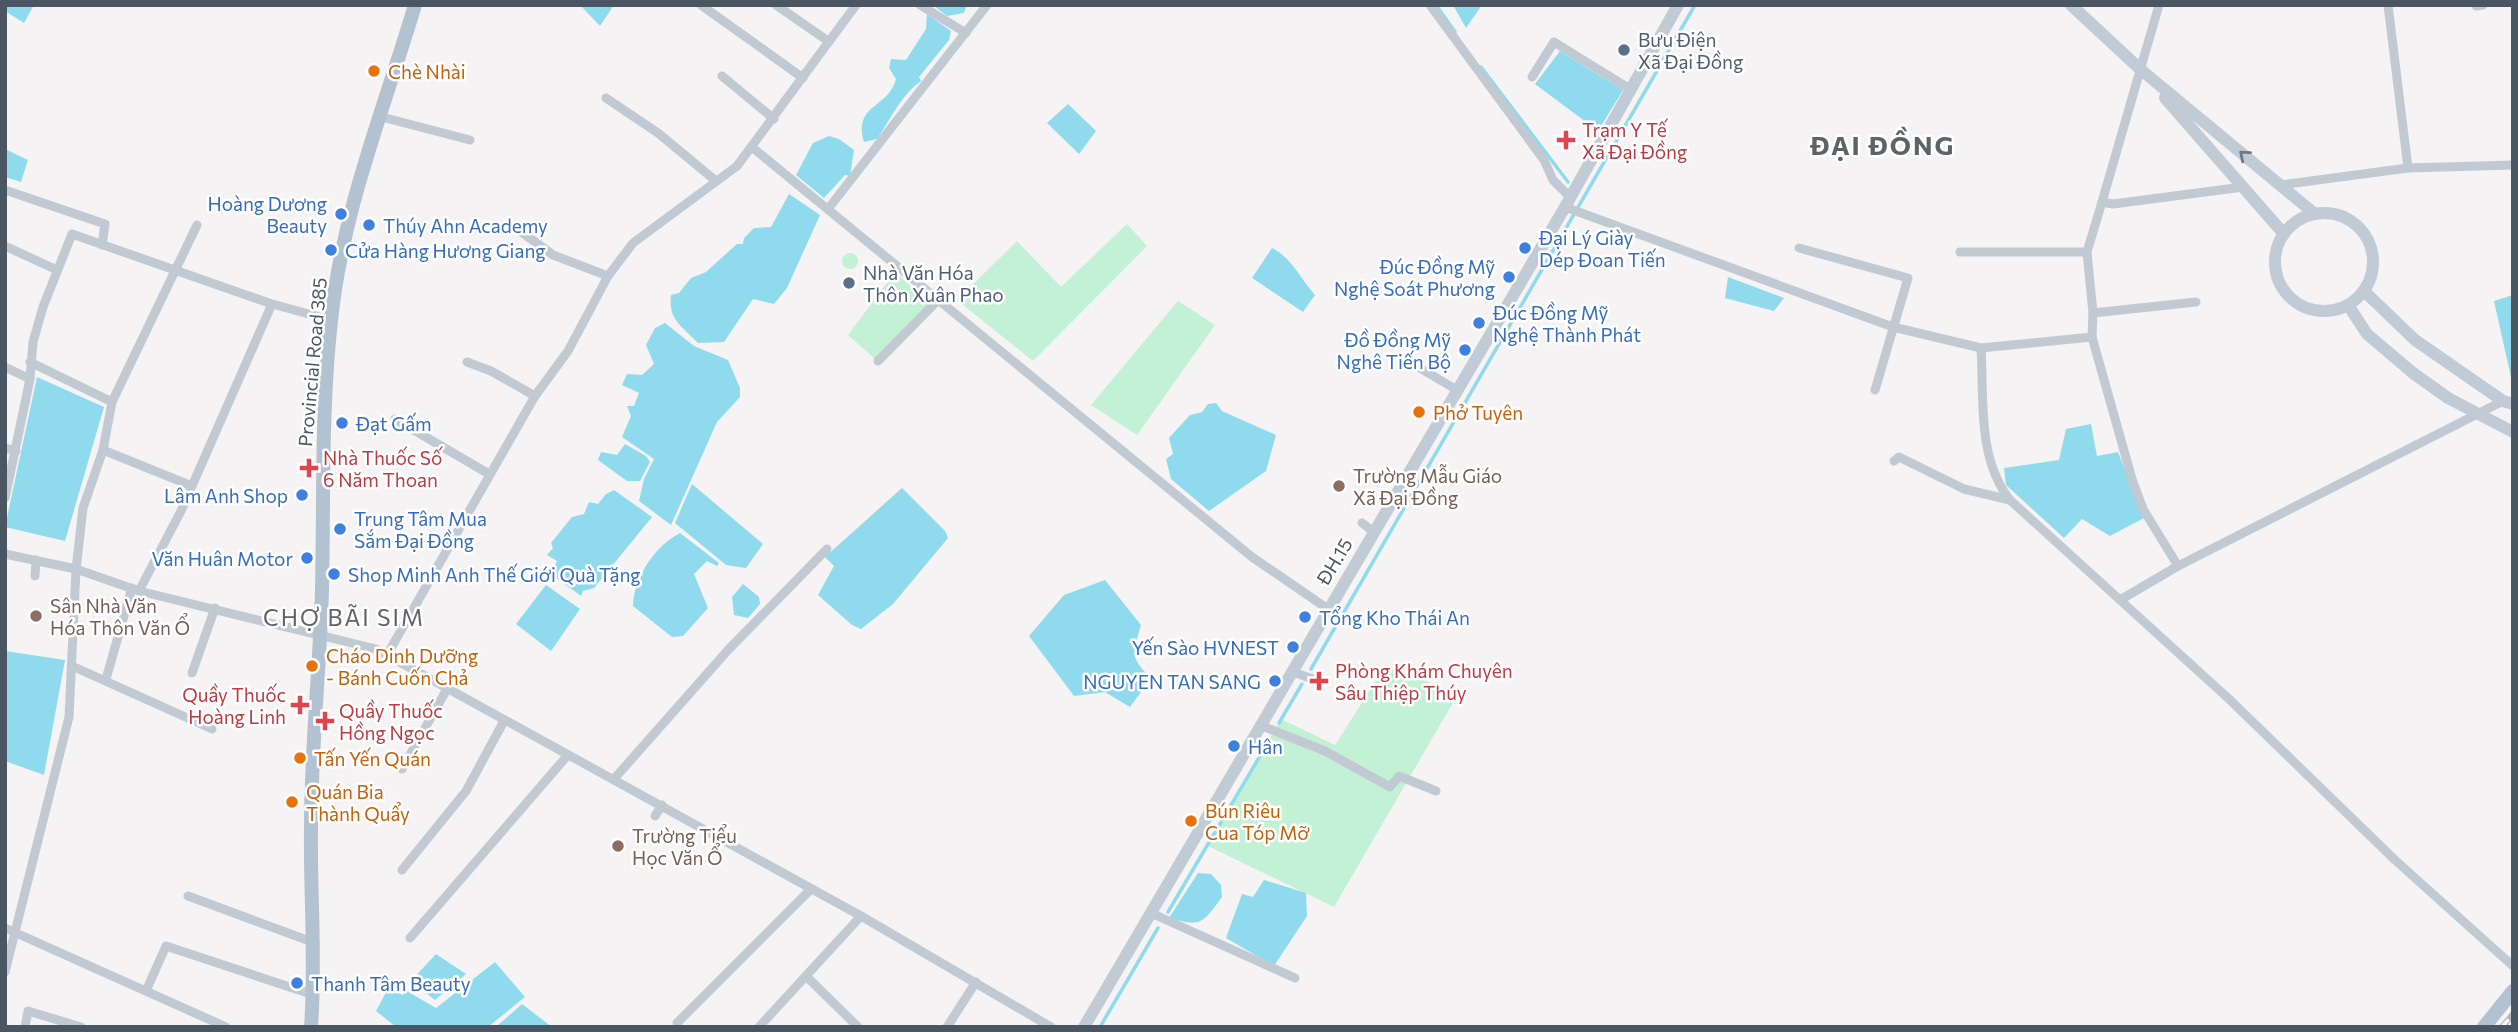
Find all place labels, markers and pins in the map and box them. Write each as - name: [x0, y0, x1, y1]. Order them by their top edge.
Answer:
- place label: Bưu Điện Xã Đại Đồng: [1638, 28, 1743, 73]
- marker: Bưu Điện Xã Đại Đồng: [1616, 42, 1632, 58]
- place label: Chè Nhài: [388, 60, 466, 83]
- marker: Chè Nhài: [366, 63, 382, 79]
- place label: Trạm Y Tế Xã Đại Đồng: [1582, 118, 1687, 163]
- marker: Trạm Y Tế Xã Đại Đồng: [1556, 130, 1576, 150]
- place label: Hoàng Dương Beauty: [208, 192, 327, 237]
- marker: Hoàng Dương Beauty: [333, 206, 349, 222]
- place label: Thúy Ahn Academy: [383, 214, 548, 237]
- marker: Thúy Ahn Academy: [361, 217, 377, 233]
- place label: Đại Lý Giày Dép Đoan Tiến: [1538, 226, 1666, 271]
- place label: Cửa Hàng Hương Giang: [345, 239, 546, 262]
- marker: Đại Lý Giày Dép Đoan Tiến: [1517, 240, 1533, 256]
- marker: Cửa Hàng Hương Giang: [323, 242, 339, 258]
- place label: Đúc Đồng Mỹ Nghệ Soát Phương: [1334, 255, 1495, 300]
- place label: Nhà Văn Hóa Thôn Xuân Phao: [863, 261, 1004, 306]
- marker: Đúc Đồng Mỹ Nghệ Soát Phương: [1501, 269, 1517, 285]
- marker: Nhà Văn Hóa Thôn Xuân Phao: [841, 275, 857, 291]
- place label: Đúc Đồng Mỹ Nghệ Thành Phát: [1492, 301, 1641, 346]
- marker: Đúc Đồng Mỹ Nghệ Thành Phát: [1471, 315, 1487, 331]
- place label: Đồ Đồng Mỹ Nghê Tiến Bộ: [1337, 328, 1451, 373]
- marker: Đồ Đồng Mỹ Nghê Tiến Bộ: [1457, 342, 1473, 358]
- place label: Phở Tuyên: [1433, 401, 1523, 424]
- marker: Phở Tuyên: [1411, 404, 1427, 420]
- place label: Đạt Gấm: [355, 412, 432, 435]
- marker: Đạt Gấm: [334, 415, 350, 431]
- place label: Nhà Thuốc Số 6 Năm Thoan: [323, 446, 443, 491]
- marker: Nhà Thuốc Số 6 Năm Thoan: [301, 460, 317, 476]
- place label: Trường Mẫu Giáo Xã Đại Đồng: [1353, 464, 1502, 509]
- marker: Trường Mẫu Giáo Xã Đại Đồng: [1331, 478, 1347, 494]
- place label: Lâm Anh Shop: [164, 484, 288, 507]
- marker: Lâm Anh Shop: [294, 487, 310, 503]
- place label: Trung Tâm Mua Sắm Đại Đồng: [354, 507, 487, 552]
- marker: Trung Tâm Mua Sắm Đại Đồng: [332, 521, 348, 537]
- place label: Văn Huân Motor: [151, 547, 293, 570]
- marker: Văn Huân Motor: [299, 550, 315, 566]
- place label: Shop Minh Anh Thế Giới Quà Tặng: [348, 563, 641, 586]
- marker: Shop Minh Anh Thế Giới Quà Tặng: [326, 566, 342, 582]
- place label: Sân Nhà Văn Hóa Thôn Văn Ổ: [50, 594, 190, 639]
- place label: Tổng Kho Thái An: [1319, 606, 1470, 629]
- marker: Sân Nhà Văn Hóa Thôn Văn Ổ: [28, 608, 44, 624]
- marker: Tổng Kho Thái An: [1297, 609, 1313, 625]
- place label: Yến Sào HVNEST: [1132, 636, 1279, 659]
- marker: Yến Sào HVNEST: [1285, 639, 1301, 655]
- place label: Cháo Dinh Dưỡng - Bánh Cuốn Chả: [326, 644, 478, 689]
- marker: Cháo Dinh Dưỡng - Bánh Cuốn Chả: [304, 658, 320, 674]
- place label: Phòng Khám Chuyên Sâu Thiệp Thúy: [1335, 659, 1513, 704]
- place label: NGUYEN TAN SANG: [1083, 670, 1261, 693]
- marker: Phòng Khám Chuyên Sâu Thiệp Thúy: [1309, 671, 1329, 691]
- marker: NGUYEN TAN SANG: [1267, 673, 1283, 689]
- place label: Quầy Thuốc Hoàng Linh: [182, 683, 286, 728]
- marker: Quầy Thuốc Hoàng Linh: [292, 697, 308, 713]
- place label: Quầy Thuốc Hồng Ngọc: [339, 699, 443, 744]
- marker: Quầy Thuốc Hồng Ngọc: [317, 713, 333, 729]
- place label: Hân: [1248, 735, 1283, 758]
- marker: Hân: [1226, 738, 1242, 754]
- place label: Tấn Yến Quán: [314, 747, 431, 770]
- marker: Tấn Yến Quán: [292, 750, 308, 766]
- place label: Quán Bia Thành Quẩy: [306, 780, 410, 825]
- marker: Quán Bia Thành Quẩy: [284, 794, 300, 810]
- place label: Bún Riêu Cua Tóp Mỡ: [1205, 799, 1310, 844]
- marker: Bún Riêu Cua Tóp Mỡ: [1183, 813, 1199, 829]
- place label: Trường Tiểu Học Văn Ổ: [632, 824, 737, 869]
- marker: Trường Tiểu Học Văn Ổ: [610, 838, 626, 854]
- place label: Thanh Tâm Beauty: [311, 972, 471, 995]
- marker: Thanh Tâm Beauty: [289, 975, 305, 991]

